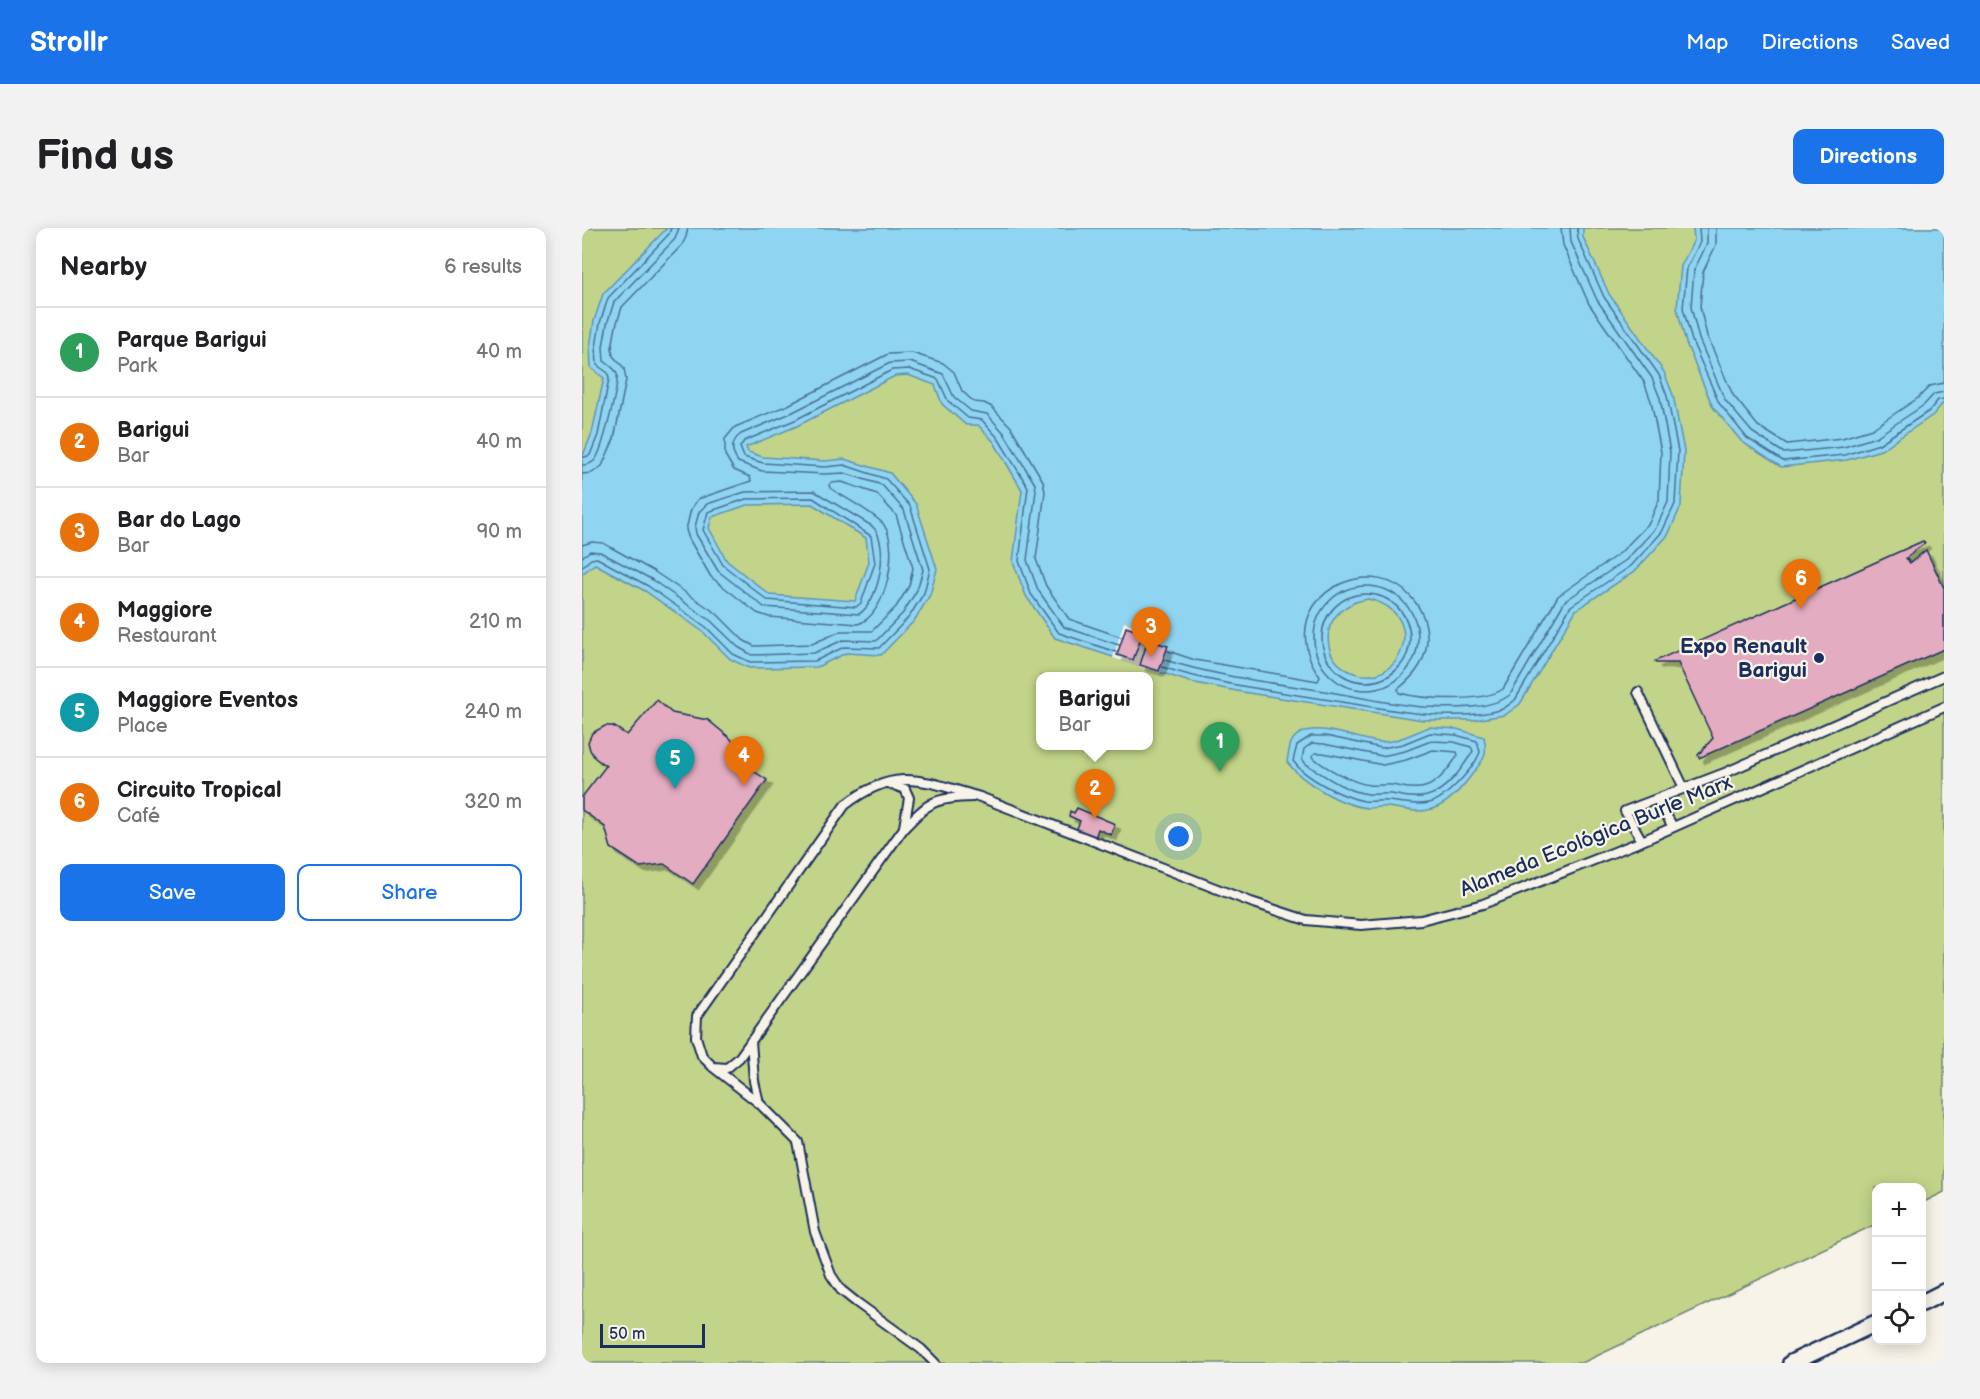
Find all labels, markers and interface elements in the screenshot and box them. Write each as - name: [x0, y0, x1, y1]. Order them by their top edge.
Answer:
- text: Strollr: [30, 26, 108, 59]
- text: Map: [1686, 30, 1729, 55]
- text: Directions: [1762, 30, 1858, 55]
- text: Saved: [1891, 30, 1950, 55]
- button: Directions: [1793, 129, 1944, 184]
- text: Find us: [36, 131, 174, 182]
- text: Nearby: [60, 252, 147, 283]
- text: 6 results: [444, 255, 522, 279]
- text: Parque Barigui: [117, 327, 267, 354]
- text: 1: [75, 340, 84, 364]
- text: 40 m: [476, 340, 522, 364]
- text: Park: [117, 354, 157, 378]
- text: Barigui: [117, 417, 190, 444]
- text: 2: [74, 430, 85, 454]
- text: 40 m: [476, 430, 522, 454]
- text: Bar: [117, 444, 149, 468]
- text: Bar do Lago: [117, 507, 241, 534]
- text: 3: [74, 520, 85, 544]
- text: 90 m: [477, 520, 522, 544]
- text: Bar: [117, 534, 149, 558]
- pin: 6: [1782, 560, 1820, 609]
- text: Maggiore: [117, 597, 212, 624]
- pin: 3: [1132, 608, 1170, 657]
- text: 4: [74, 610, 85, 634]
- text: 210 m: [469, 610, 522, 634]
- text: Restaurant: [117, 624, 217, 648]
- place label: Expo Renault Barigui: [1680, 634, 1807, 683]
- marker: Expo Renault Barigui: [1812, 651, 1826, 665]
- popup: [1036, 672, 1153, 750]
- text: Barigui: [1058, 686, 1131, 713]
- text: Maggiore Eventos: [117, 687, 298, 714]
- text: 5: [74, 700, 85, 724]
- text: 240 m: [465, 700, 522, 724]
- text: Bar: [1058, 713, 1090, 737]
- text: Place: [117, 714, 168, 738]
- pin: 1: [1200, 722, 1240, 772]
- pin: 4: [724, 736, 764, 786]
- pin: 5: [656, 740, 694, 789]
- pin: 2: [1076, 770, 1114, 819]
- street label: Alameda Ecológica Burle Marx: [1456, 770, 1736, 902]
- text: Circuito Tropical: [117, 777, 282, 804]
- text: 6: [73, 790, 86, 814]
- text: 320 m: [464, 790, 522, 814]
- text: Café: [117, 804, 160, 828]
- your location: [1164, 822, 1193, 851]
- button: Save: [60, 864, 285, 921]
- button: Share: [297, 864, 522, 921]
- map controls: [1872, 1183, 1926, 1345]
- button: +: [1872, 1183, 1926, 1237]
- button: −: [1872, 1237, 1926, 1291]
- button: locate: [1872, 1291, 1926, 1345]
- scale bar: [600, 1321, 705, 1348]
- text: 50 m: [609, 1325, 645, 1344]

